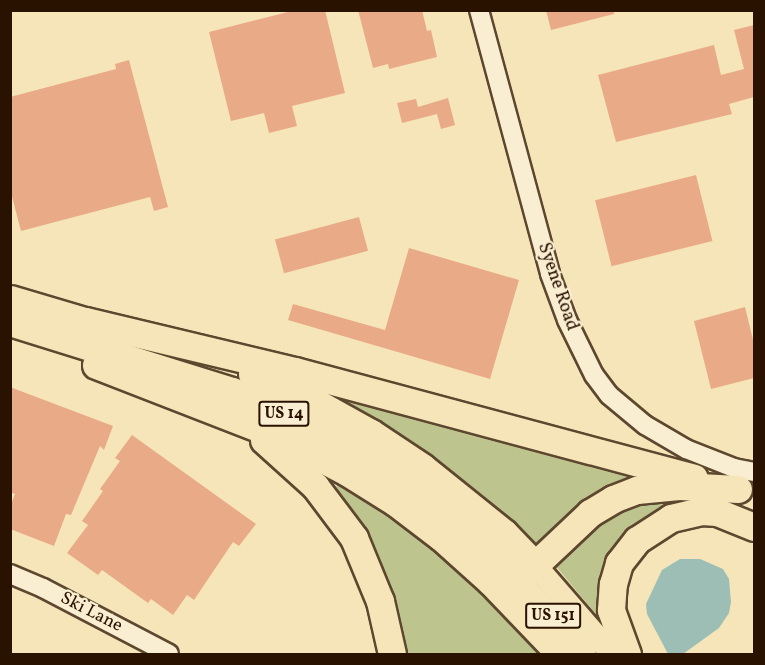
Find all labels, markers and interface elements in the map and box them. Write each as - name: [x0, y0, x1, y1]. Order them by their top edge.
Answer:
- street label: Syene Road: [532, 240, 582, 334]
- road number: US 14: [257, 401, 311, 427]
- street label: Ski Lane: [56, 588, 126, 638]
- road number: US 151: [524, 603, 582, 629]

